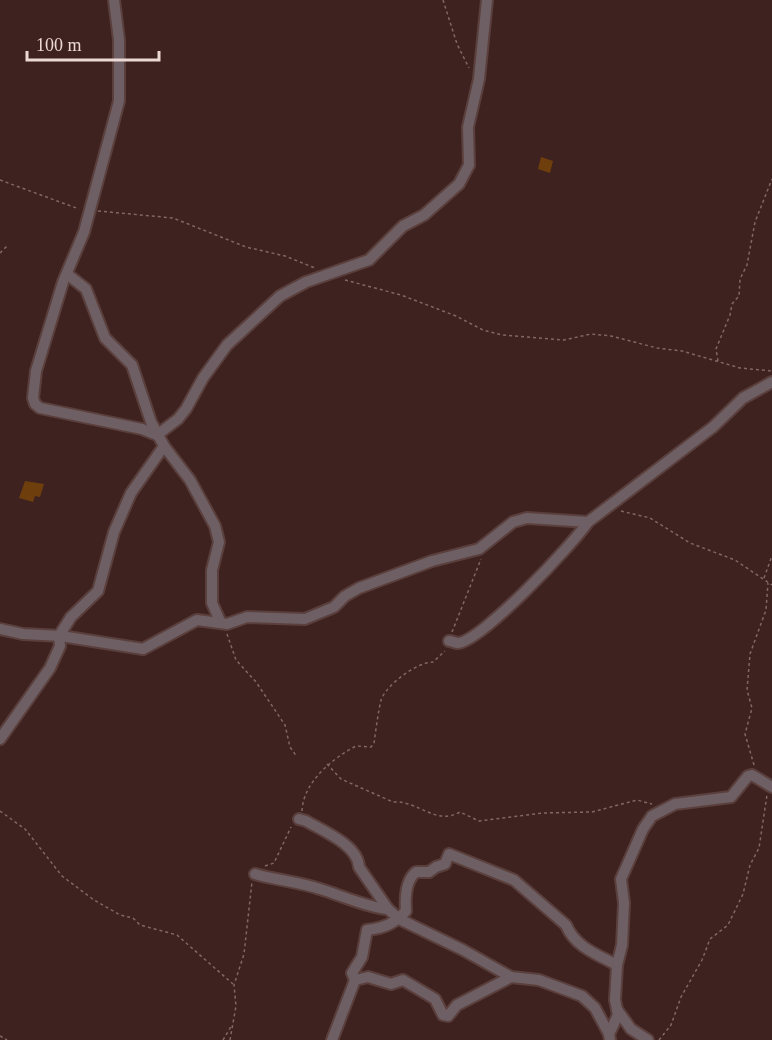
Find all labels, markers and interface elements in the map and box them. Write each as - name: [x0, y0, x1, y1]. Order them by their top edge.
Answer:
- scale bar: [27, 24, 159, 62]
- text: 100 m: [36, 35, 82, 55]

